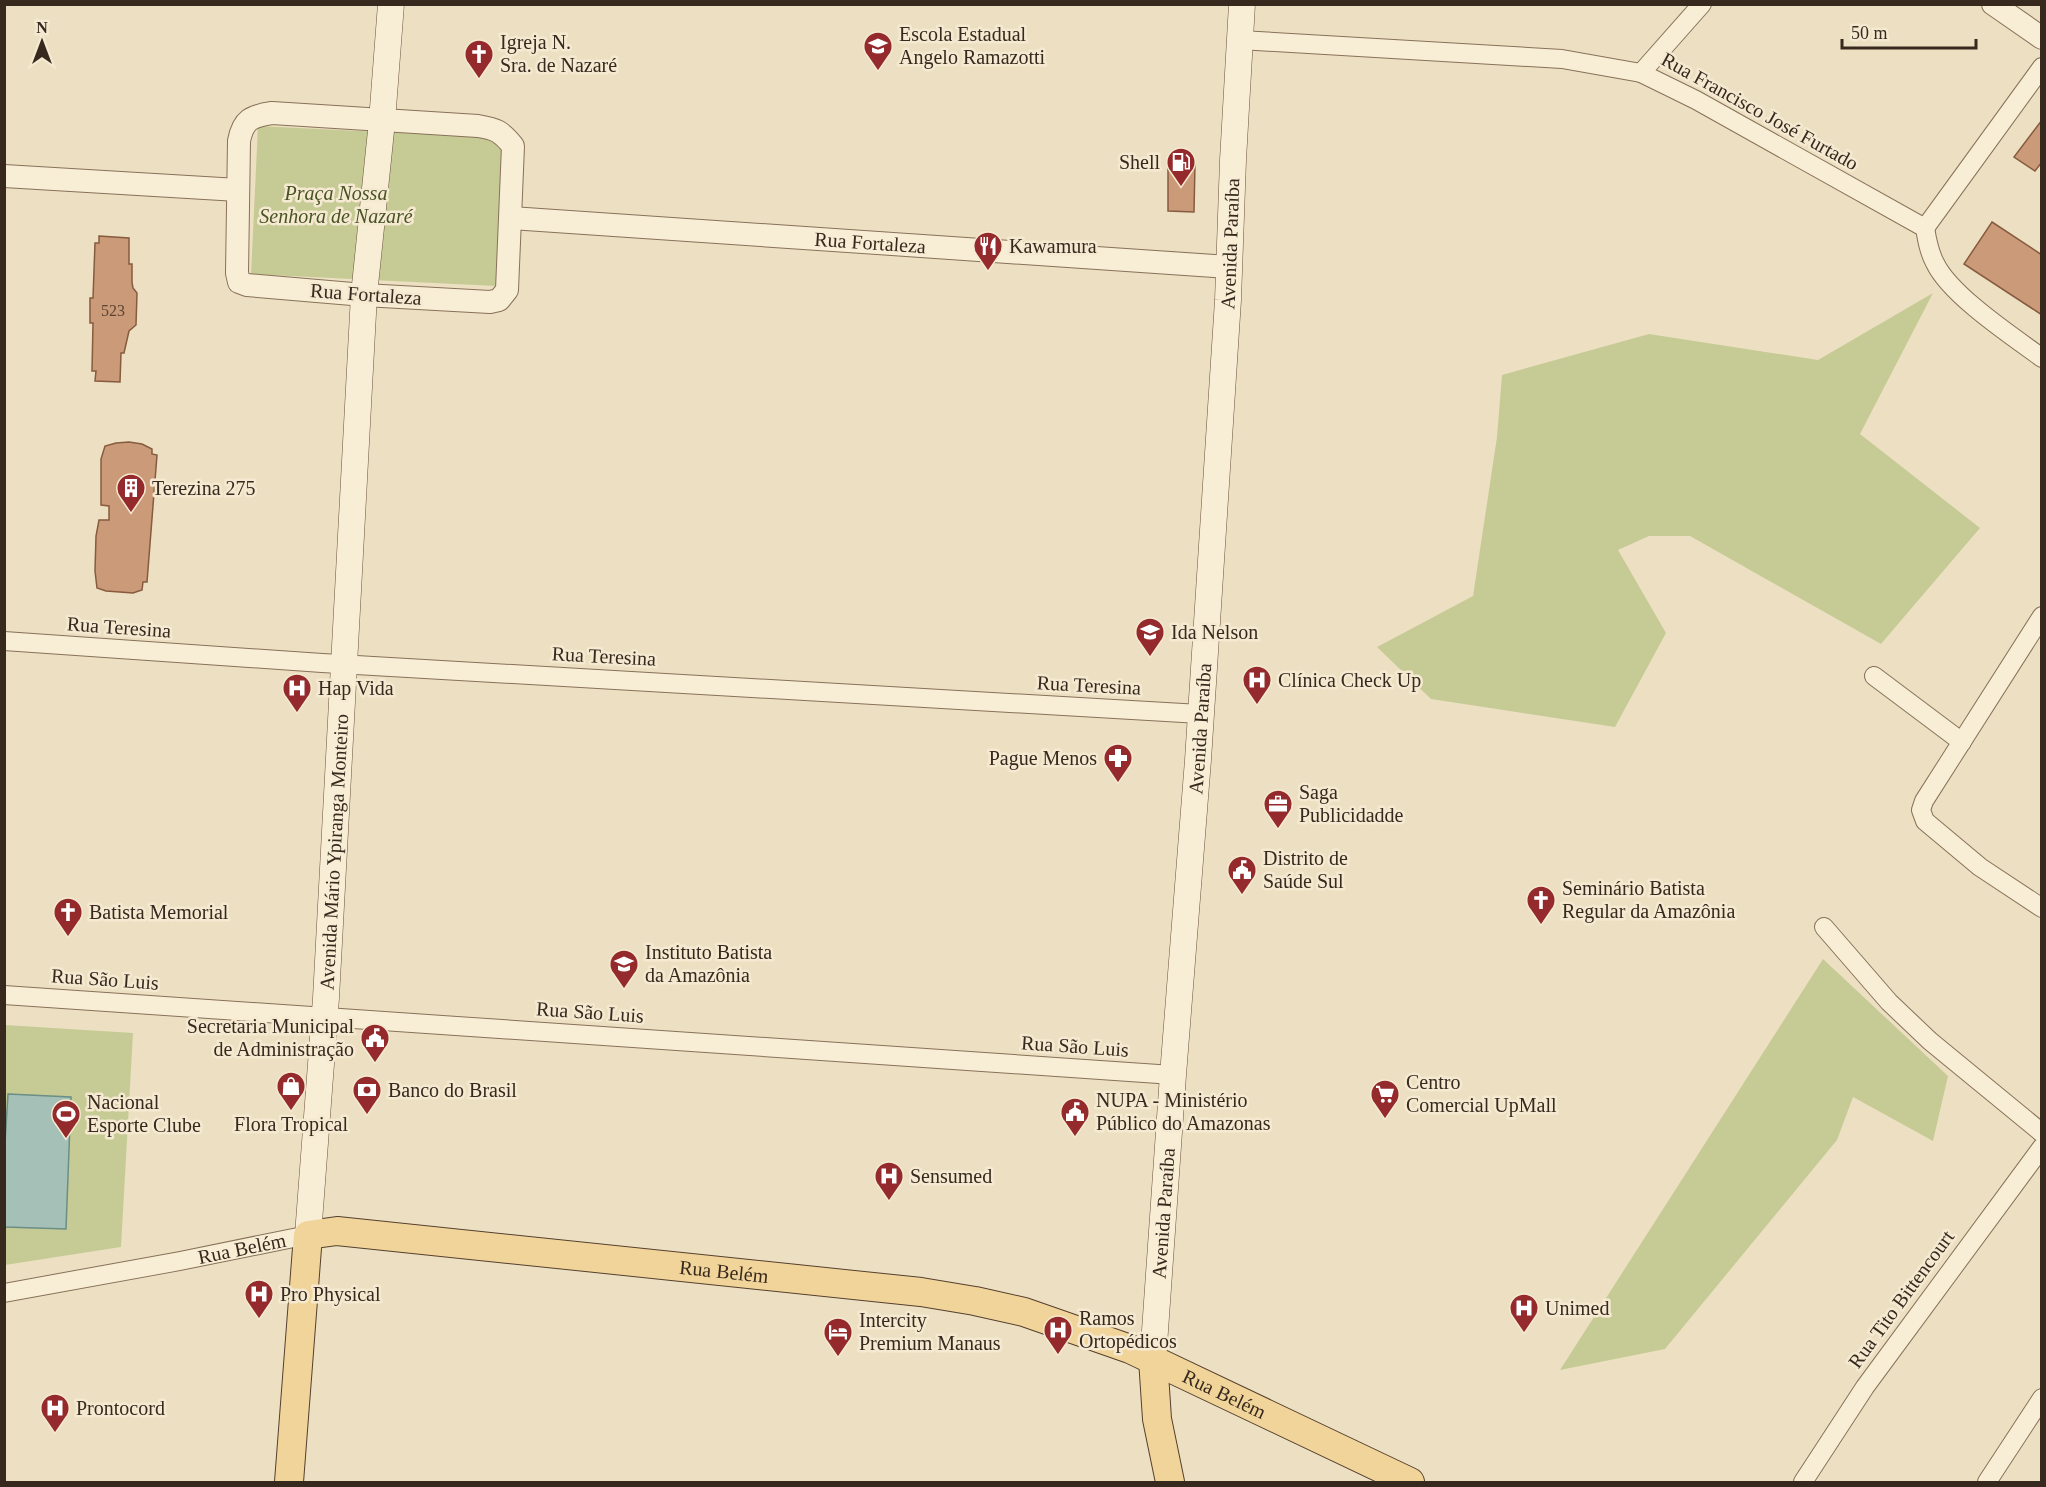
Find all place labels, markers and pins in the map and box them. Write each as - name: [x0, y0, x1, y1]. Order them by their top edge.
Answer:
- place label: Escola Estadual Angelo Ramazotti: [899, 23, 1046, 69]
- school or university icon: Escola Estadual Angelo Ramazotti: [862, 30, 894, 72]
- place label: Igreja N. Sra. de Nazaré: [500, 31, 617, 76]
- church icon: Igreja N. Sra. de Nazaré: [463, 38, 495, 80]
- fuel station icon: Shell: [1165, 146, 1197, 188]
- place label: Shell: [1119, 151, 1160, 173]
- restaurant icon: Kawamura: [972, 230, 1004, 272]
- place label: Kawamura: [1009, 235, 1097, 257]
- building icon: Terezina 275: [115, 472, 147, 514]
- place label: Terezina 275: [152, 477, 256, 499]
- school or university icon: Ida Nelson: [1134, 616, 1166, 658]
- place label: Ida Nelson: [1171, 621, 1258, 643]
- hospital icon: Clínica Check Up: [1241, 664, 1273, 706]
- place label: Clínica Check Up: [1278, 669, 1421, 692]
- hospital icon: Hap Vida: [281, 672, 313, 714]
- place label: Hap Vida: [318, 677, 394, 700]
- pharmacy icon: Pague Menos: [1102, 742, 1134, 784]
- place label: Pague Menos: [989, 747, 1097, 770]
- place label: Saga Publicidadde: [1299, 781, 1404, 826]
- office icon: Saga Publicidadde: [1262, 788, 1294, 830]
- place label: Distrito de Saúde Sul: [1263, 847, 1348, 892]
- public building icon: Distrito de Saúde Sul: [1226, 854, 1258, 896]
- place label: Seminário Batista Regular da Amazônia: [1562, 877, 1735, 923]
- church icon: Seminário Batista Regular da Amazônia: [1525, 884, 1557, 926]
- church icon: Batista Memorial: [52, 896, 84, 938]
- place label: Batista Memorial: [89, 901, 229, 923]
- place label: Instituto Batista da Amazônia: [645, 941, 772, 986]
- school or university icon: Instituto Batista da Amazônia: [608, 948, 640, 990]
- place label: Secretaria Municipal de Administração: [187, 1015, 354, 1061]
- public building icon: Secretaria Municipal de Administração: [359, 1022, 391, 1064]
- shop icon: Flora Tropical: [275, 1070, 307, 1112]
- place label: Centro Comercial UpMall: [1406, 1071, 1557, 1117]
- bank icon: Banco do Brasil: [351, 1074, 383, 1116]
- supermarket icon: Centro Comercial UpMall: [1369, 1078, 1401, 1120]
- place label: Banco do Brasil: [388, 1079, 517, 1101]
- place label: NUPA - Ministério Público do Amazonas: [1096, 1089, 1271, 1134]
- place label: Nacional Esporte Clube: [87, 1091, 201, 1137]
- public building icon: NUPA - Ministério Público do Amazonas: [1059, 1096, 1091, 1138]
- sports icon: Nacional Esporte Clube: [50, 1098, 82, 1140]
- place label: Flora Tropical: [234, 1113, 348, 1136]
- hospital icon: Sensumed: [873, 1160, 905, 1202]
- place label: Sensumed: [910, 1165, 992, 1187]
- hospital icon: Pro Physical: [243, 1278, 275, 1320]
- place label: Pro Physical: [280, 1283, 381, 1306]
- hospital icon: Unimed: [1508, 1292, 1540, 1334]
- place label: Unimed: [1545, 1297, 1609, 1319]
- place label: Ramos Ortopédicos: [1079, 1307, 1177, 1353]
- place label: Intercity Premium Manaus: [859, 1309, 1001, 1354]
- hospital icon: Ramos Ortopédicos: [1042, 1314, 1074, 1356]
- hotel icon: Intercity Premium Manaus: [822, 1316, 854, 1358]
- hospital icon: Prontocord: [39, 1392, 71, 1434]
- place label: Prontocord: [76, 1397, 165, 1419]

